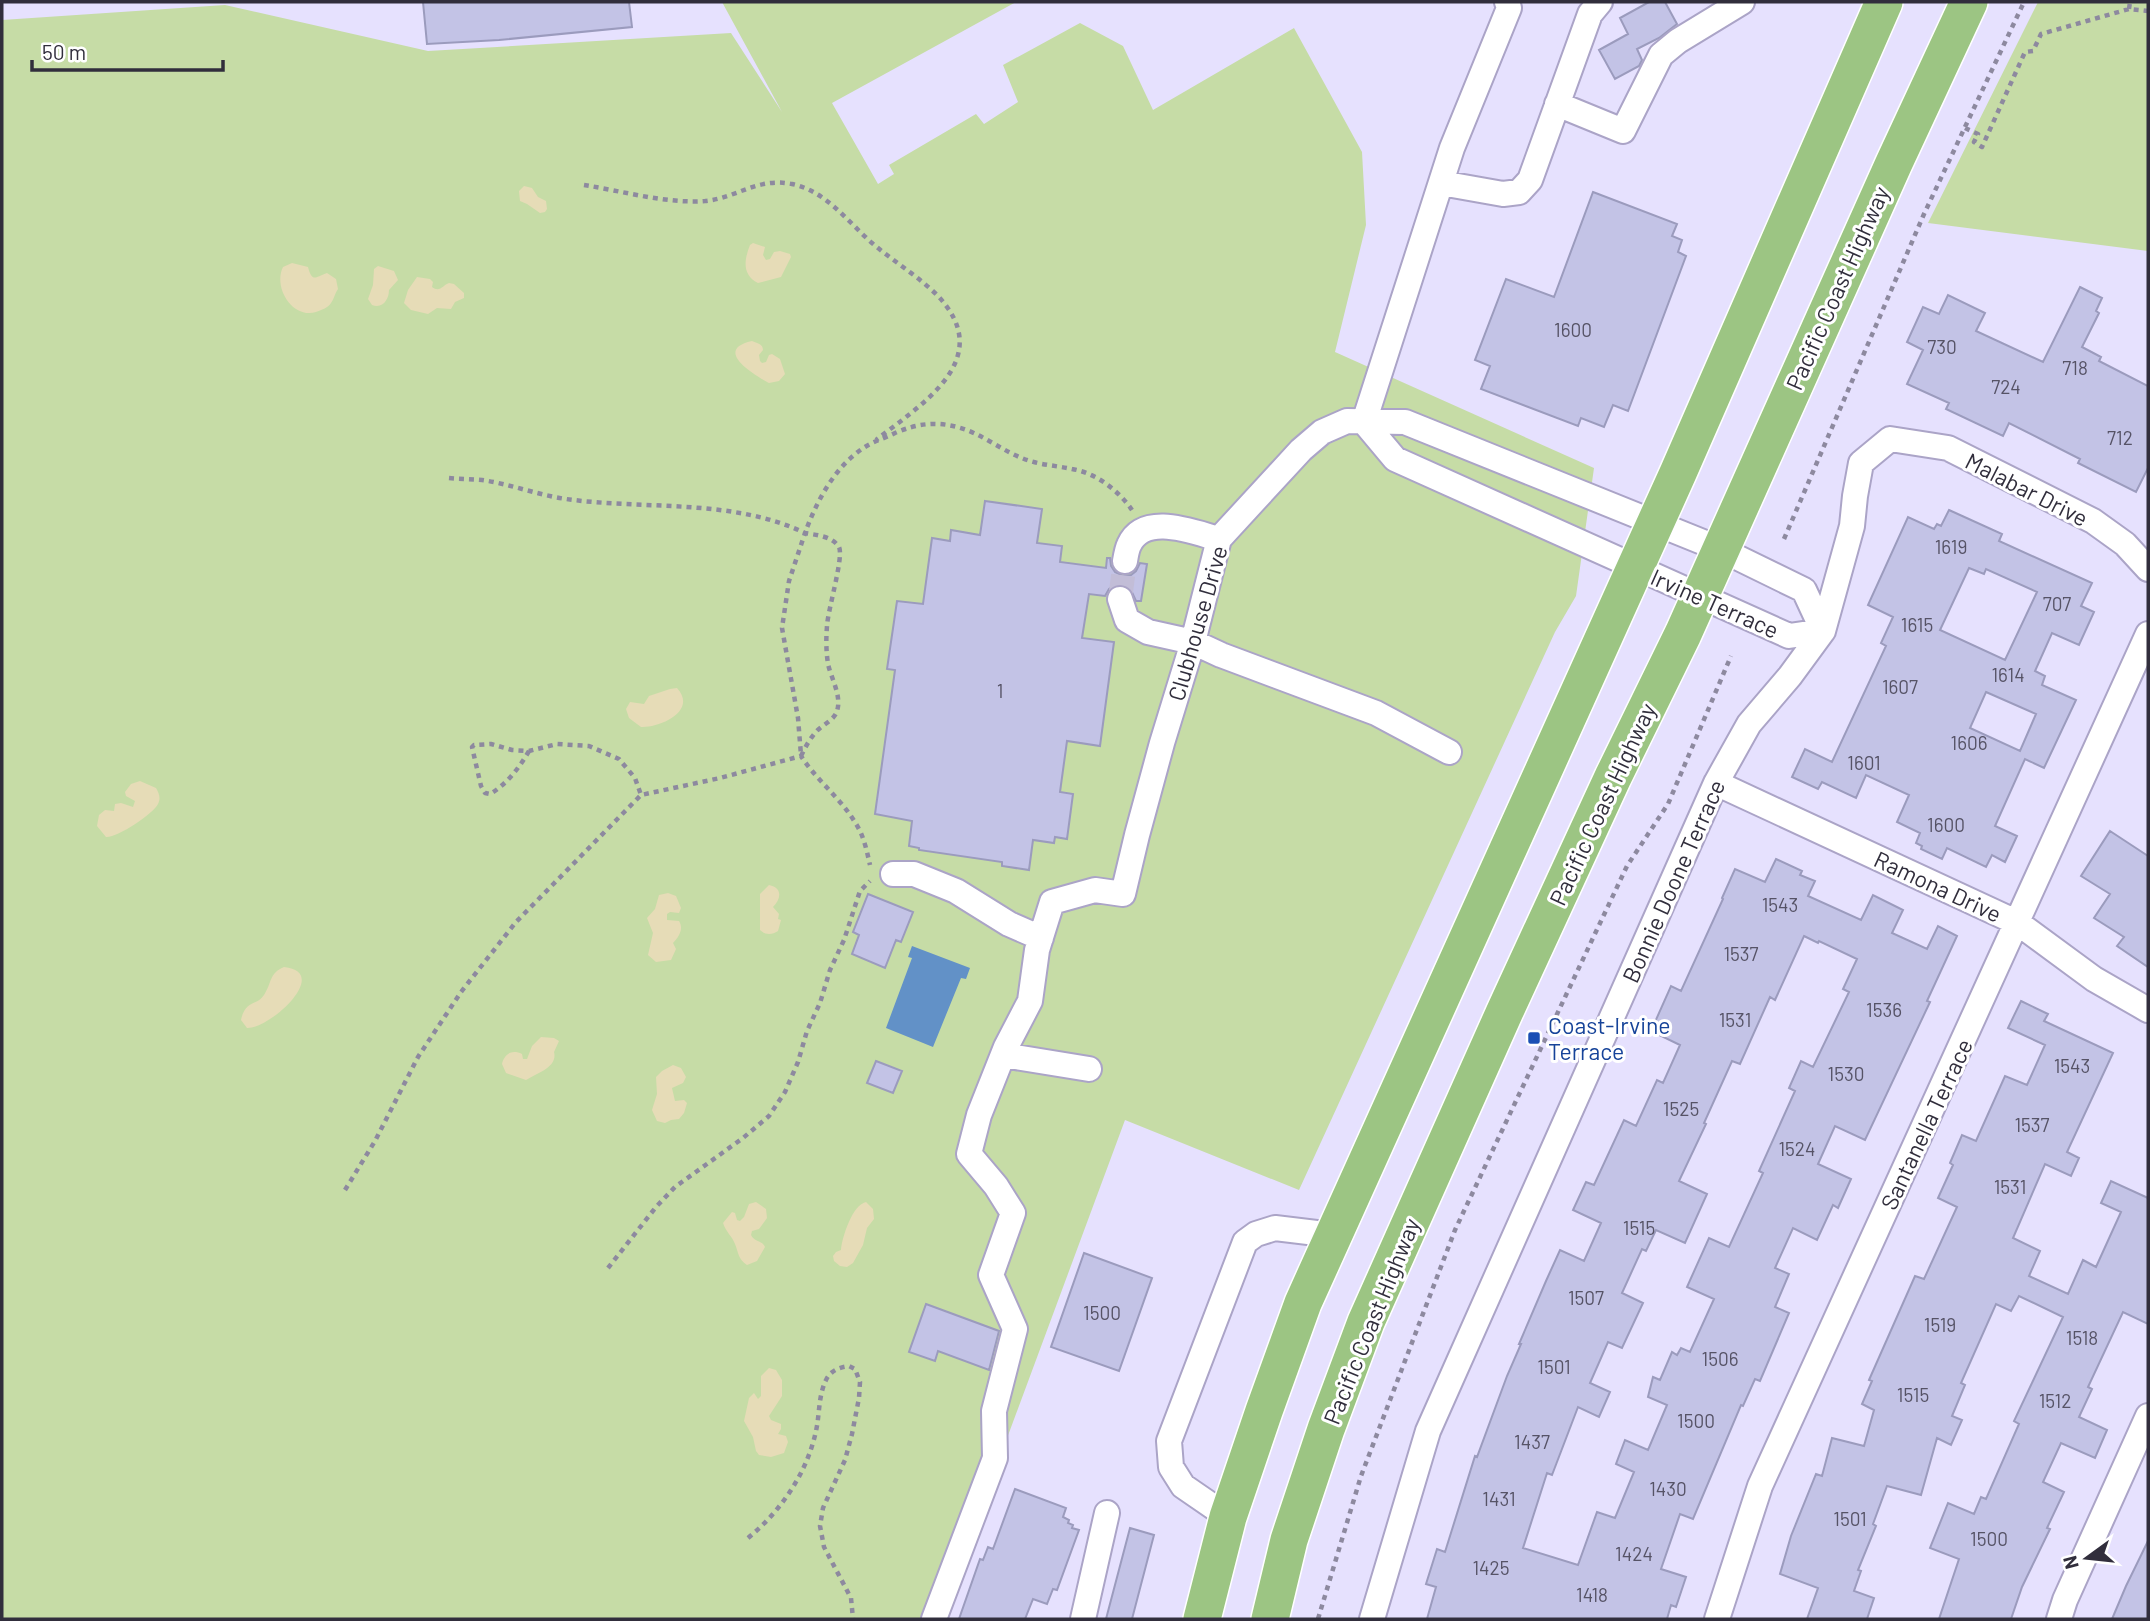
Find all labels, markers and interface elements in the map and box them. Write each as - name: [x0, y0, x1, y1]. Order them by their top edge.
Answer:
- scale bar: [32, 28, 222, 72]
- text: 50 m: [42, 39, 86, 64]
- street label: Pacific Coast Highway: [1779, 181, 1895, 394]
- house number: 1600: [1554, 318, 1592, 341]
- house number: 730: [1927, 335, 1957, 358]
- house number: 718: [2062, 356, 2088, 379]
- house number: 724: [1991, 375, 2021, 398]
- house number: 712: [2107, 426, 2133, 449]
- street label: Malabar Drive: [1961, 446, 2093, 532]
- house number: 1619: [1935, 535, 1967, 558]
- street label: Clubhouse Drive: [1161, 542, 1233, 704]
- street label: Irvine Terrace: [1647, 562, 1783, 644]
- house number: 707: [2043, 592, 2071, 615]
- house number: 1615: [1901, 613, 1933, 636]
- house number: 1614: [1991, 663, 2025, 686]
- house number: 1607: [1882, 675, 1918, 698]
- house number: 1: [997, 679, 1003, 702]
- street label: Pacific Coast Highway: [1543, 698, 1661, 910]
- house number: 1606: [1951, 731, 1987, 754]
- house number: 1601: [1847, 751, 1881, 774]
- street label: Bonnie Doone Terrace: [1616, 775, 1730, 987]
- house number: 1600: [1927, 813, 1965, 836]
- street label: Ramona Drive: [1870, 844, 2006, 928]
- house number: 1543: [1762, 893, 1798, 916]
- house number: 1537: [1723, 942, 1759, 965]
- house number: 1536: [1866, 998, 1902, 1021]
- house number: 1531: [1719, 1008, 1751, 1031]
- place label: Coast-Irvine Terrace: [1548, 1011, 1671, 1065]
- marker: Coast-Irvine Terrace: [1526, 1030, 1542, 1046]
- street label: Santanella Terrace: [1874, 1034, 1978, 1214]
- house number: 1543: [2054, 1054, 2090, 1077]
- house number: 1530: [1828, 1062, 1864, 1085]
- house number: 1525: [1663, 1097, 1699, 1120]
- house number: 1537: [2014, 1113, 2050, 1136]
- house number: 1524: [1778, 1137, 1816, 1160]
- house number: 1531: [1994, 1175, 2026, 1198]
- street label: Pacific Coast Highway: [1317, 1213, 1425, 1428]
- house number: 1515: [1623, 1216, 1655, 1239]
- house number: 1507: [1568, 1286, 1604, 1309]
- house number: 1500: [1083, 1301, 1121, 1324]
- house number: 1519: [1924, 1313, 1956, 1336]
- house number: 1518: [2066, 1326, 2098, 1349]
- house number: 1506: [1702, 1347, 1738, 1370]
- house number: 1501: [1537, 1355, 1571, 1378]
- house number: 1515: [1897, 1383, 1929, 1406]
- house number: 1512: [2039, 1389, 2071, 1412]
- house number: 1500: [1677, 1409, 1715, 1432]
- house number: 1437: [1514, 1430, 1550, 1453]
- house number: 1430: [1649, 1477, 1687, 1500]
- house number: 1431: [1482, 1487, 1516, 1510]
- house number: 1501: [1833, 1507, 1867, 1530]
- north arrow: [2052, 1523, 2122, 1593]
- house number: 1500: [1970, 1527, 2008, 1550]
- house number: 1424: [1615, 1542, 1653, 1565]
- text: N: [2057, 1553, 2083, 1572]
- house number: 1425: [1472, 1556, 1510, 1579]
- house number: 1418: [1576, 1583, 1608, 1606]

